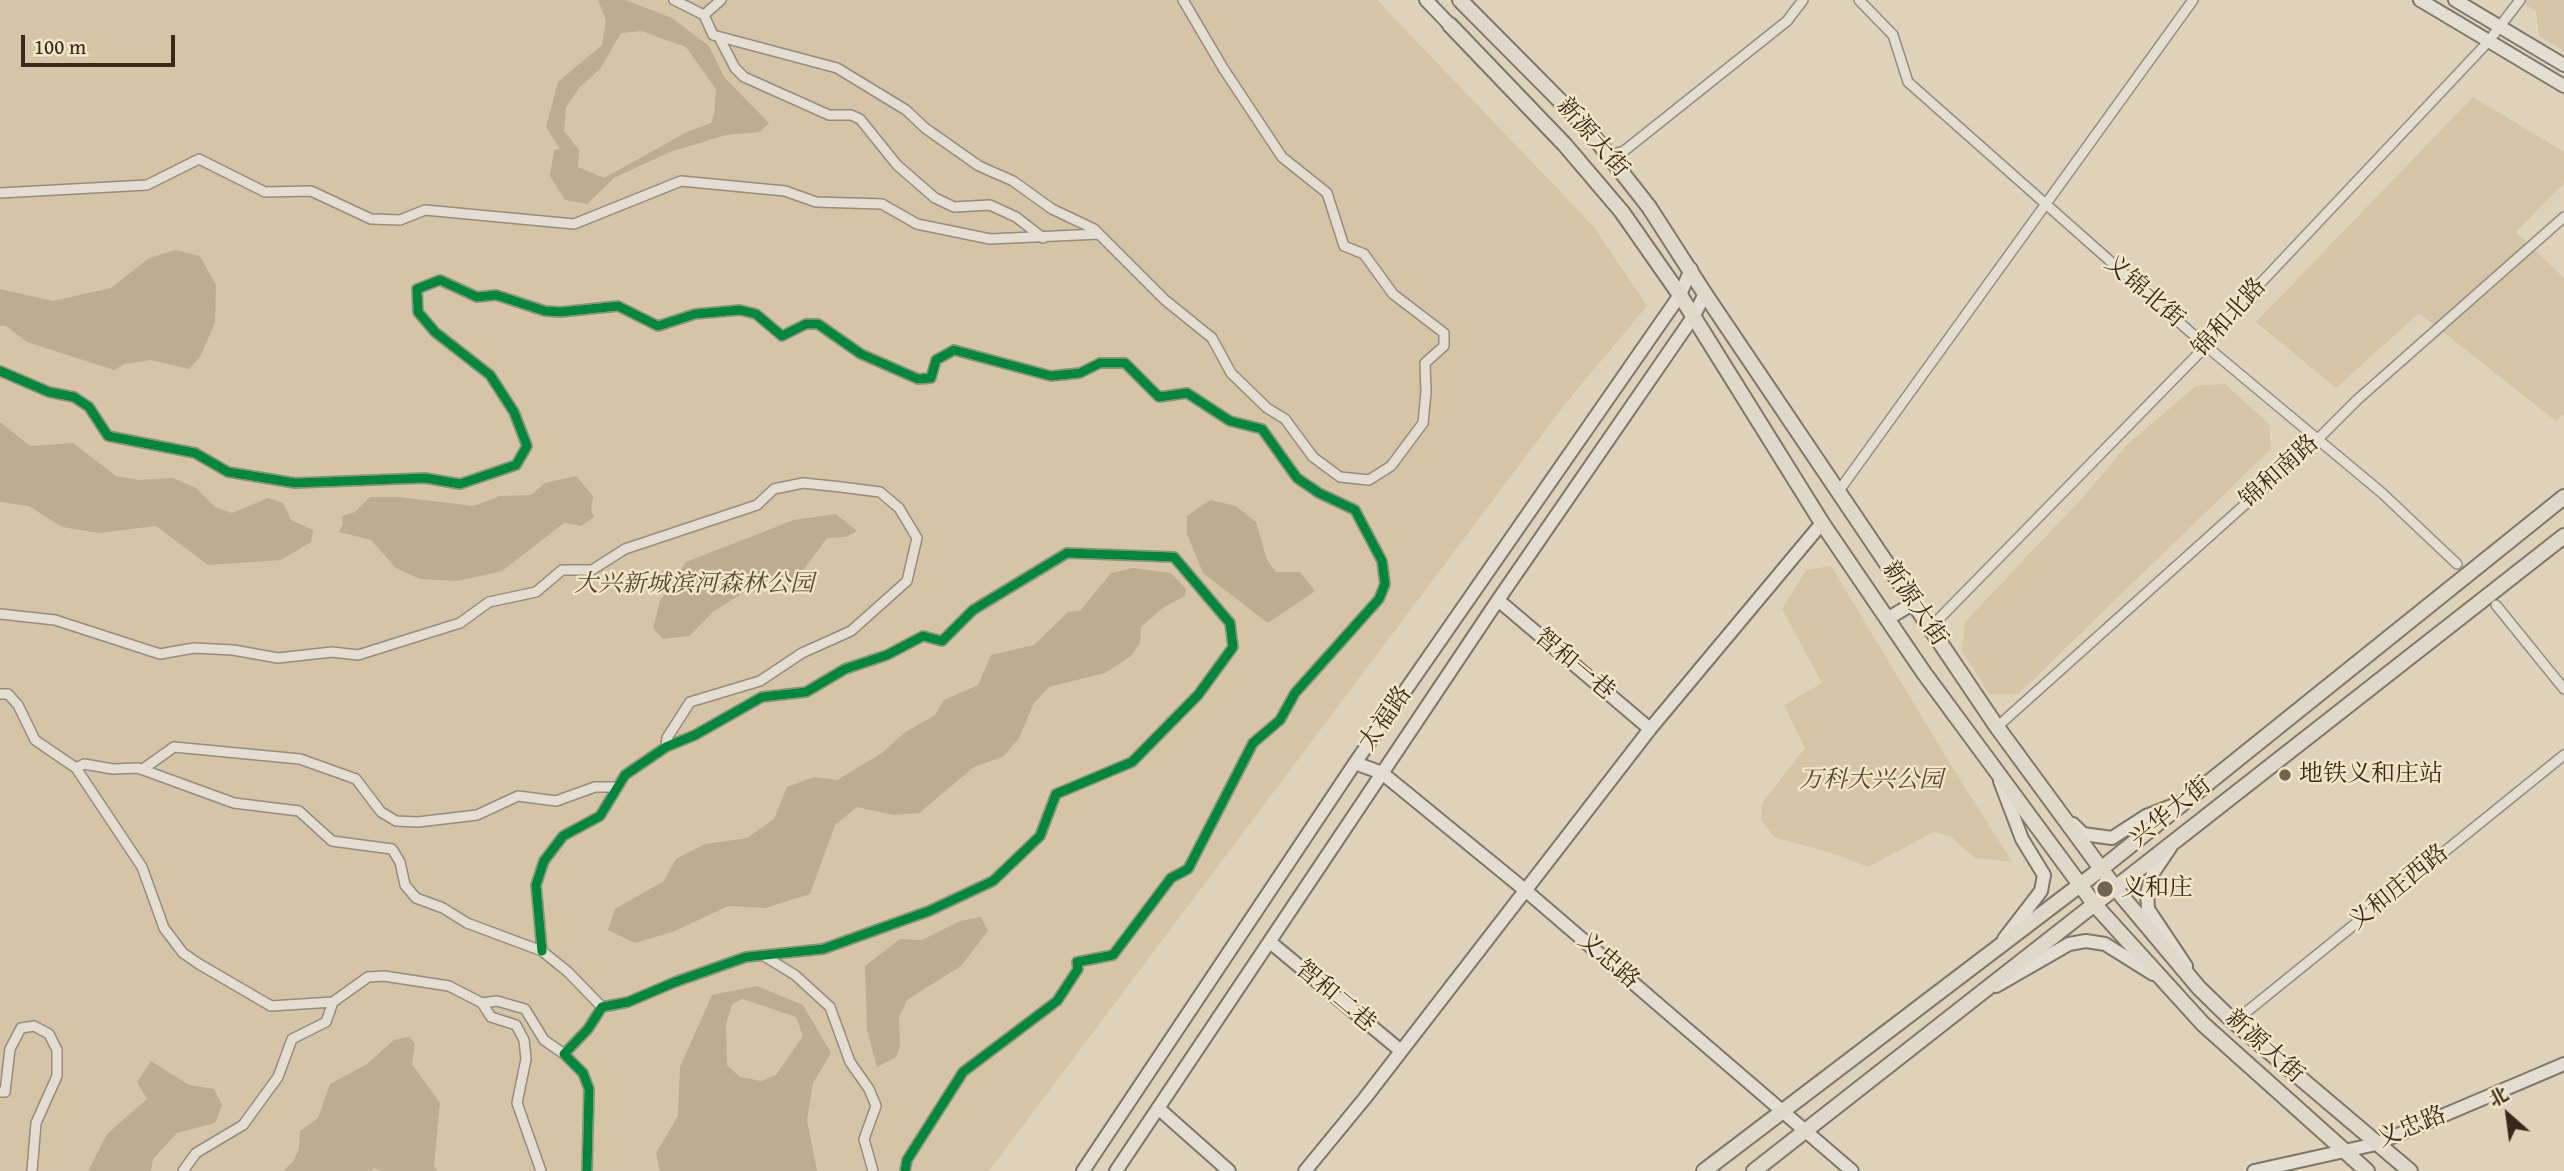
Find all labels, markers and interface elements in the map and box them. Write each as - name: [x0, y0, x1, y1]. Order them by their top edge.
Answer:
- scale bar: [24, 21, 178, 65]
- text: 100 m: [34, 31, 86, 62]
- street label: 新源大街: [1550, 92, 1634, 184]
- street label: 义锦北街: [2098, 250, 2190, 334]
- street label: 锦和北路: [2187, 273, 2273, 363]
- street label: 锦和南路: [2235, 429, 2325, 515]
- street label: 新源大街: [1875, 556, 1953, 652]
- park label: 大兴新城滨河森林公园: [574, 571, 814, 599]
- street label: 智和一巷: [1528, 623, 1620, 707]
- street label: 太福路: [1354, 681, 1418, 757]
- place label: 地铁义和庄站: [2299, 761, 2443, 789]
- park label: 万科大兴公园: [1799, 767, 1943, 795]
- marker: 地铁义和庄站: [2277, 767, 2293, 783]
- street label: 兴华大街: [2125, 772, 2217, 854]
- street label: 义和庄西路: [2343, 839, 2455, 937]
- place label: 义和庄: [2121, 875, 2193, 903]
- marker: 义和庄: [2095, 879, 2115, 899]
- street label: 义忠路: [1571, 927, 1645, 995]
- street label: 智和二巷: [1289, 955, 1381, 1039]
- street label: 新源大街: [2219, 1004, 2309, 1090]
- north arrow: [2473, 1080, 2543, 1150]
- text: 北: [2483, 1080, 2513, 1113]
- street label: 义忠路: [2373, 1101, 2451, 1155]

